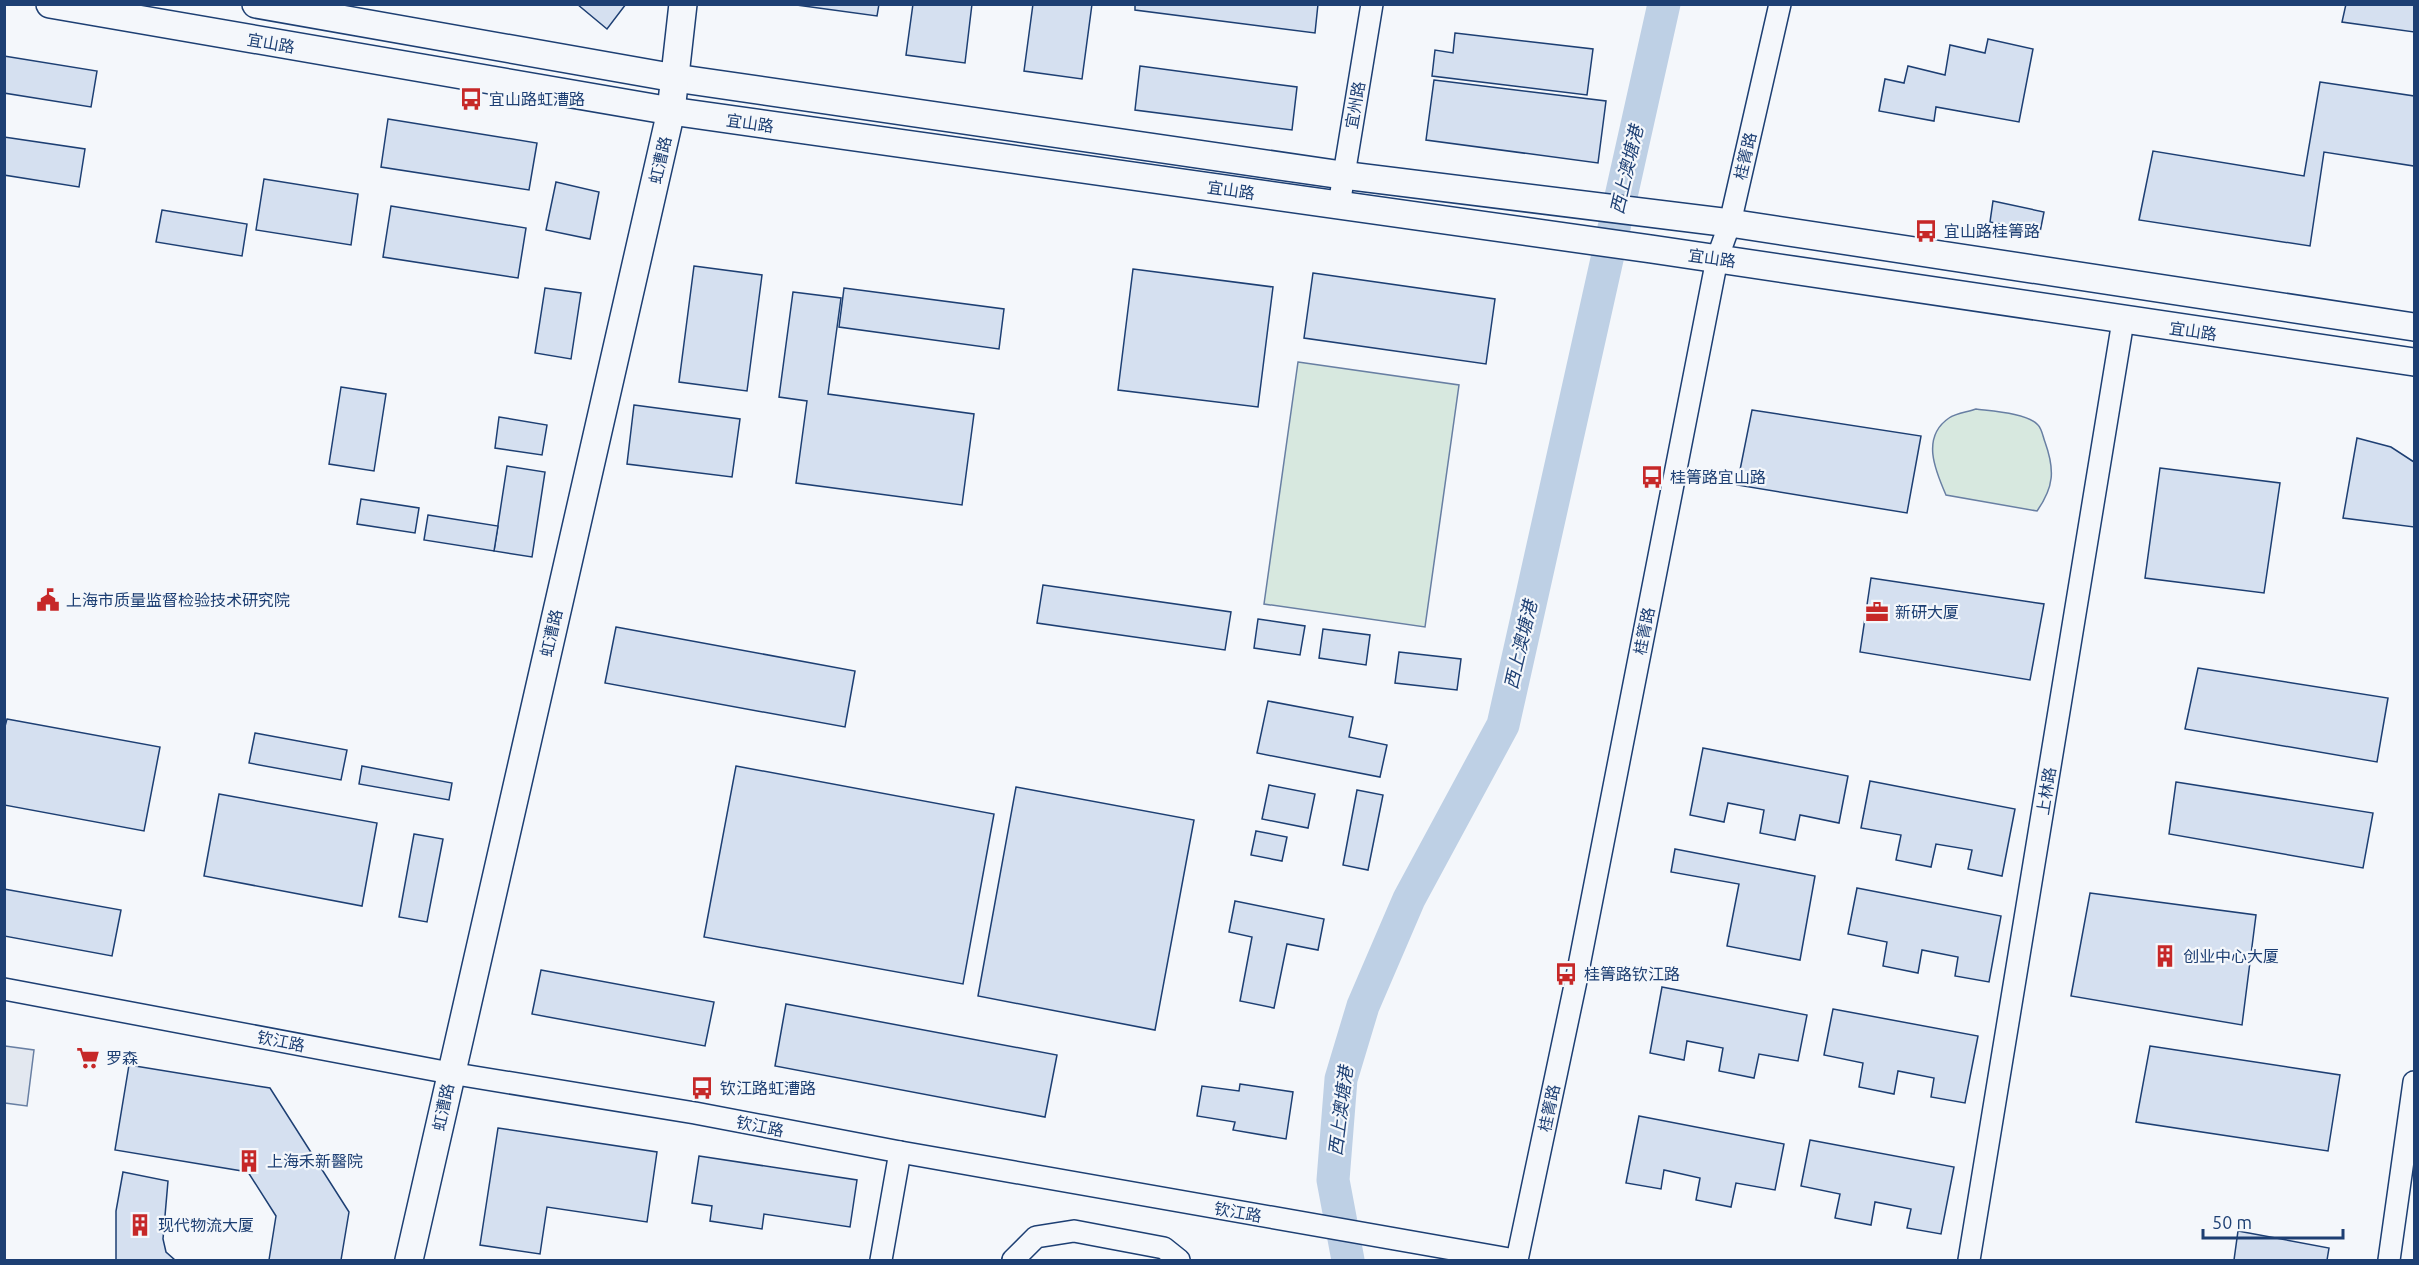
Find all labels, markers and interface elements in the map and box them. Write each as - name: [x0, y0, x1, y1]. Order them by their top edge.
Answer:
- street label: 宜山路: [246, 30, 296, 56]
- street label: 宜州路: [1342, 80, 1368, 130]
- bus stop icon: 宜山路虹漕路: [458, 86, 484, 112]
- place label: 宜山路虹漕路: [489, 90, 585, 108]
- street label: 宜山路: [725, 111, 775, 135]
- water label: 西上澳塘港: [1606, 121, 1647, 216]
- street label: 桂箐路: [1731, 131, 1759, 181]
- street label: 虹漕路: [646, 135, 674, 185]
- street label: 宜山路: [1206, 178, 1256, 202]
- bus stop icon: 宜山路桂箐路: [1913, 218, 1939, 244]
- place label: 宜山路桂箐路: [1944, 222, 2040, 240]
- street label: 宜山路: [1687, 246, 1737, 270]
- street label: 宜山路: [2168, 319, 2218, 343]
- bus stop icon: 桂箐路宜山路: [1639, 464, 1665, 490]
- place label: 桂箐路宜山路: [1670, 468, 1766, 486]
- public building icon: 上海市质量监督检验技术研究院: [35, 587, 61, 613]
- place label: 上海市质量监督检验技术研究院: [66, 591, 290, 609]
- water label: 西上澳塘港: [1500, 596, 1541, 691]
- office icon: 新研大厦: [1864, 599, 1890, 625]
- place label: 新研大厦: [1895, 603, 1959, 621]
- street label: 桂箐路: [1631, 606, 1657, 656]
- street label: 虹漕路: [537, 608, 565, 658]
- street label: 上林路: [2033, 766, 2059, 816]
- building icon: 创业中心大厦: [2152, 943, 2178, 969]
- place label: 创业中心大厦: [2183, 947, 2279, 965]
- bus stop icon: 桂箐路钦江路: [1553, 961, 1579, 987]
- place label: 桂箐路钦江路: [1584, 965, 1680, 983]
- street label: 钦江路: [256, 1028, 306, 1054]
- supermarket icon: 罗森: [75, 1045, 101, 1071]
- place label: 罗森: [106, 1049, 138, 1067]
- water label: 西上澳塘港: [1325, 1062, 1356, 1157]
- bus stop icon: 钦江路虹漕路: [689, 1075, 715, 1101]
- place label: 钦江路虹漕路: [720, 1079, 816, 1097]
- street label: 虹漕路: [429, 1082, 457, 1132]
- street label: 桂箐路: [1535, 1083, 1563, 1133]
- street label: 钦江路: [735, 1113, 785, 1139]
- building icon: 上海禾新醫院: [236, 1148, 262, 1174]
- place label: 上海禾新醫院: [267, 1152, 363, 1170]
- street label: 钦江路: [1213, 1199, 1263, 1225]
- scale bar: [2203, 1202, 2342, 1240]
- building icon: 现代物流大厦: [127, 1212, 153, 1238]
- text: 50 m: [2212, 1212, 2252, 1232]
- place label: 现代物流大厦: [158, 1216, 254, 1234]

